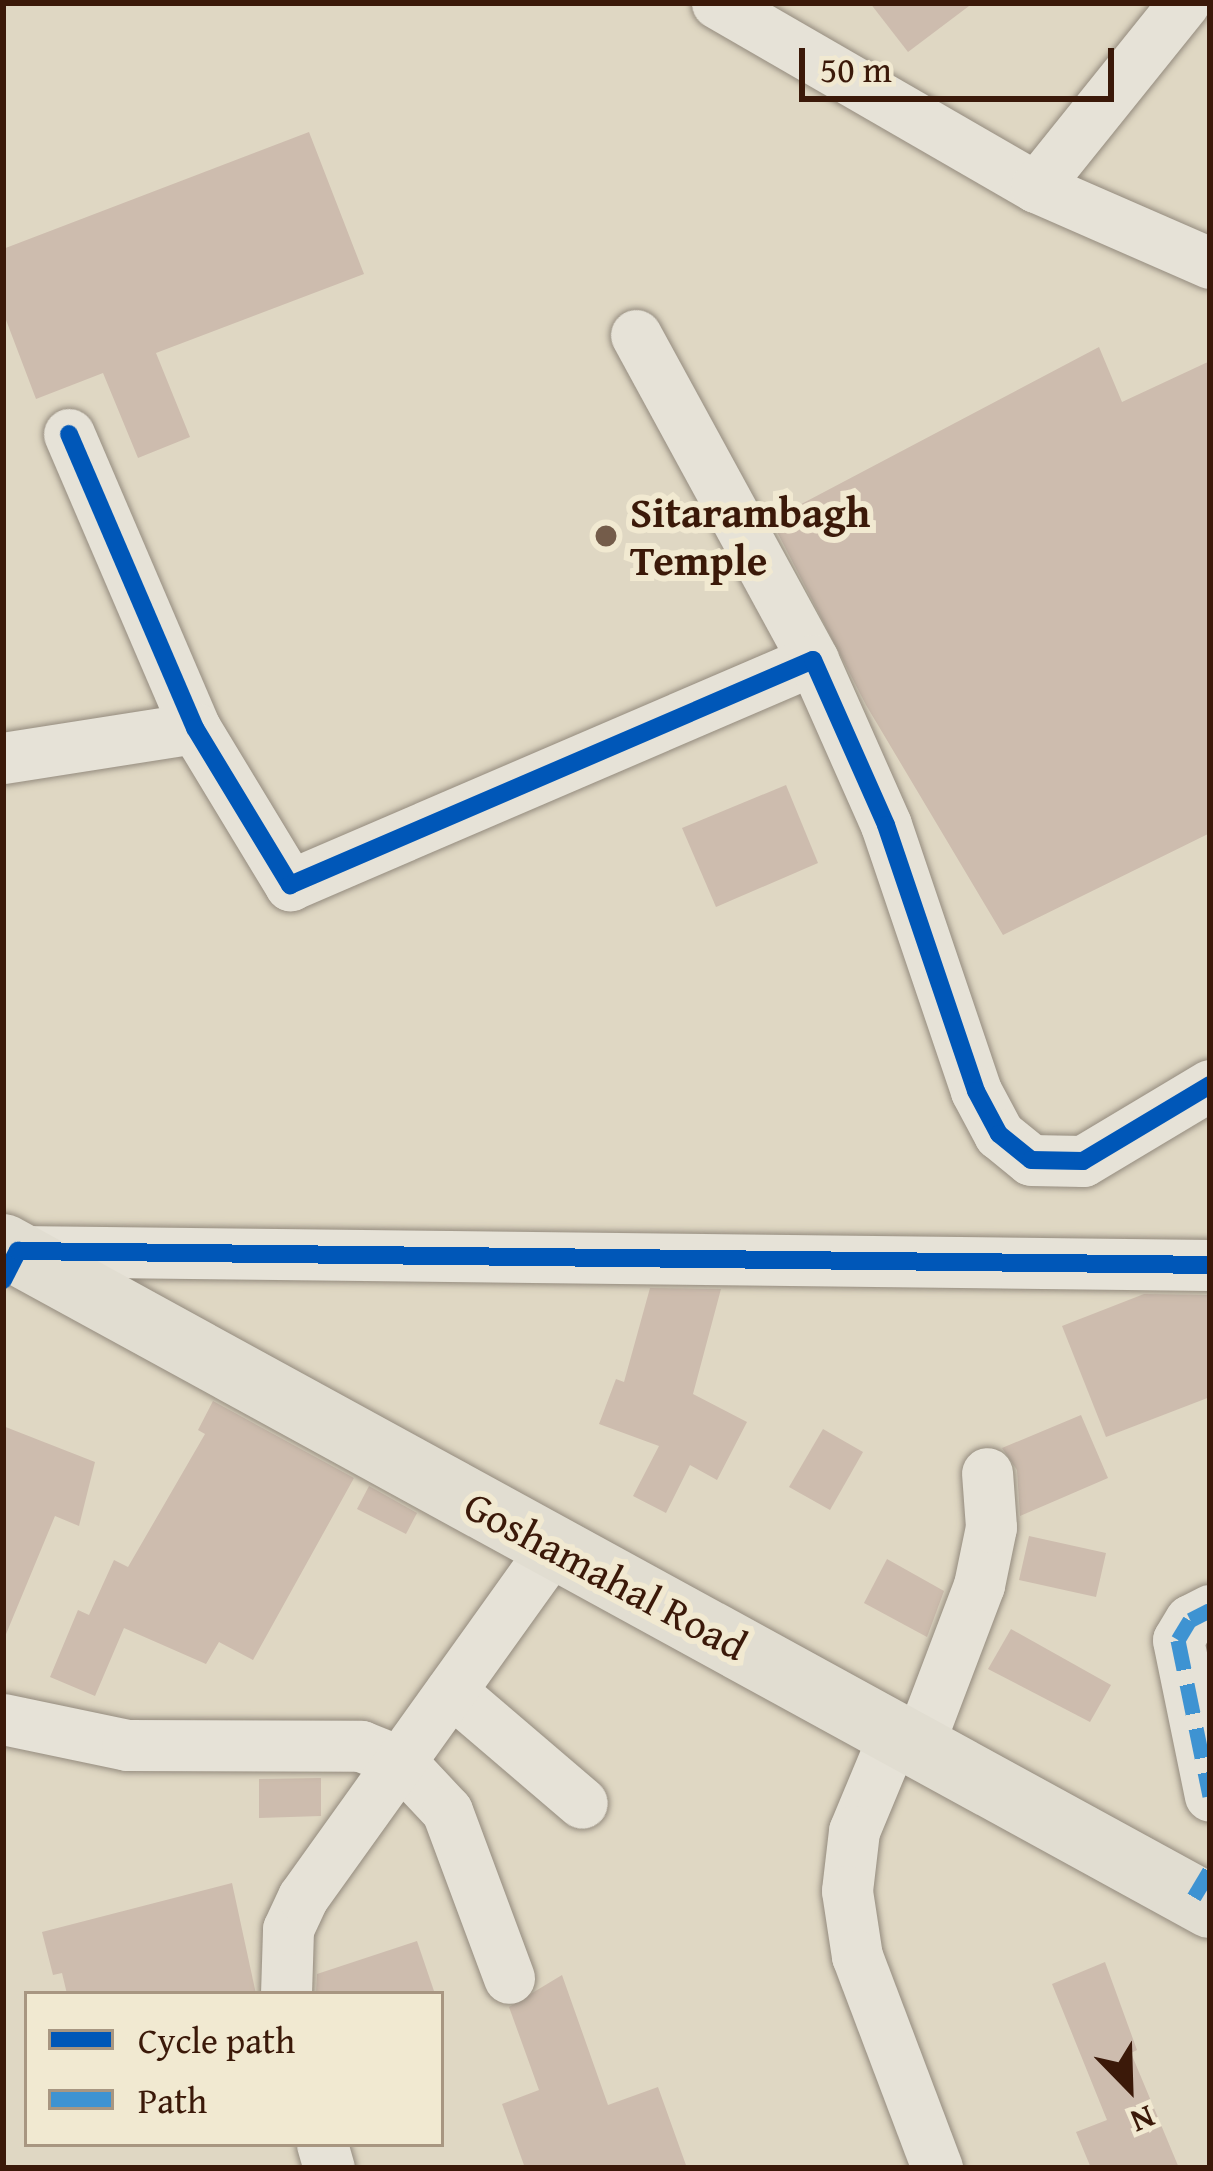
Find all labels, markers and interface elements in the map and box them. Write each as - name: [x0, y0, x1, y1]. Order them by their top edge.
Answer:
- scale bar: [805, 24, 1120, 98]
- text: 50 m: [820, 42, 892, 95]
- place label: Sitarambagh Temple: [630, 487, 870, 586]
- marker: Sitarambagh Temple: [593, 523, 619, 549]
- street label: Goshamahal Road: [456, 1479, 756, 1671]
- legend: [24, 1991, 444, 2147]
- text: Cycle path: [138, 2013, 295, 2066]
- north arrow: [1069, 2027, 1189, 2147]
- text: Path: [138, 2073, 207, 2126]
- text: N: [1124, 2094, 1163, 2147]

